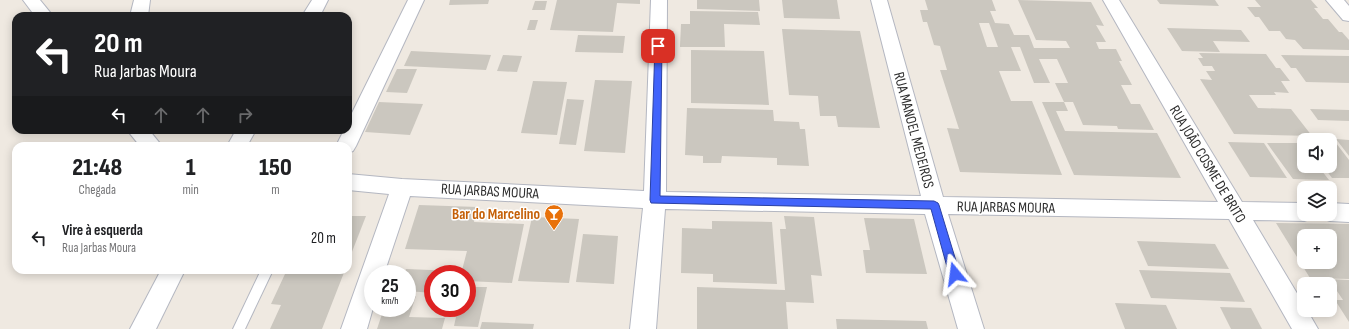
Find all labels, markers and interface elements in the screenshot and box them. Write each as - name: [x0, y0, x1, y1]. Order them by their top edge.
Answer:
- text: 20 m: [94, 27, 143, 60]
- icon: left: [28, 28, 80, 80]
- pin: [641, 29, 675, 63]
- icon: arrive: [647, 35, 669, 57]
- text: Rua Jarbas Moura: [94, 61, 197, 82]
- street label: RUA MANOEL MEDEIROS: [889, 70, 938, 190]
- street label: RUA JOÃO COSME DE BRITO: [1165, 102, 1250, 226]
- icon: left: [108, 104, 130, 126]
- icon: ahead: [150, 104, 172, 126]
- icon: ahead: [192, 104, 214, 126]
- icon: right: [234, 104, 256, 126]
- map controls: [1297, 133, 1337, 317]
- button: sound: [1297, 133, 1337, 173]
- text: 21:48: [72, 153, 122, 182]
- text: 1: [186, 153, 196, 182]
- text: 150: [259, 153, 292, 182]
- street label: RUA JARBAS MOURA: [440, 179, 540, 204]
- button: layers: [1297, 181, 1337, 221]
- text: Chegada: [78, 182, 116, 198]
- text: min: [182, 182, 199, 198]
- text: m: [271, 182, 280, 198]
- street label: RUA JARBAS MOURA: [957, 197, 1056, 218]
- bar icon: Bar do Marcelino: [543, 203, 565, 231]
- place label: Bar do Marcelino: [452, 205, 540, 224]
- text: Vire à esquerda: [62, 221, 143, 240]
- icon: left: [28, 227, 50, 249]
- text: 20 m: [311, 229, 336, 248]
- button: +: [1297, 229, 1337, 269]
- text: Rua Jarbas Moura: [62, 240, 136, 256]
- position arrow: [934, 253, 976, 295]
- speed limit sign: 30: [424, 265, 476, 317]
- text: 25: [381, 274, 399, 298]
- button: −: [1297, 277, 1337, 317]
- text: km/h: [381, 295, 399, 307]

